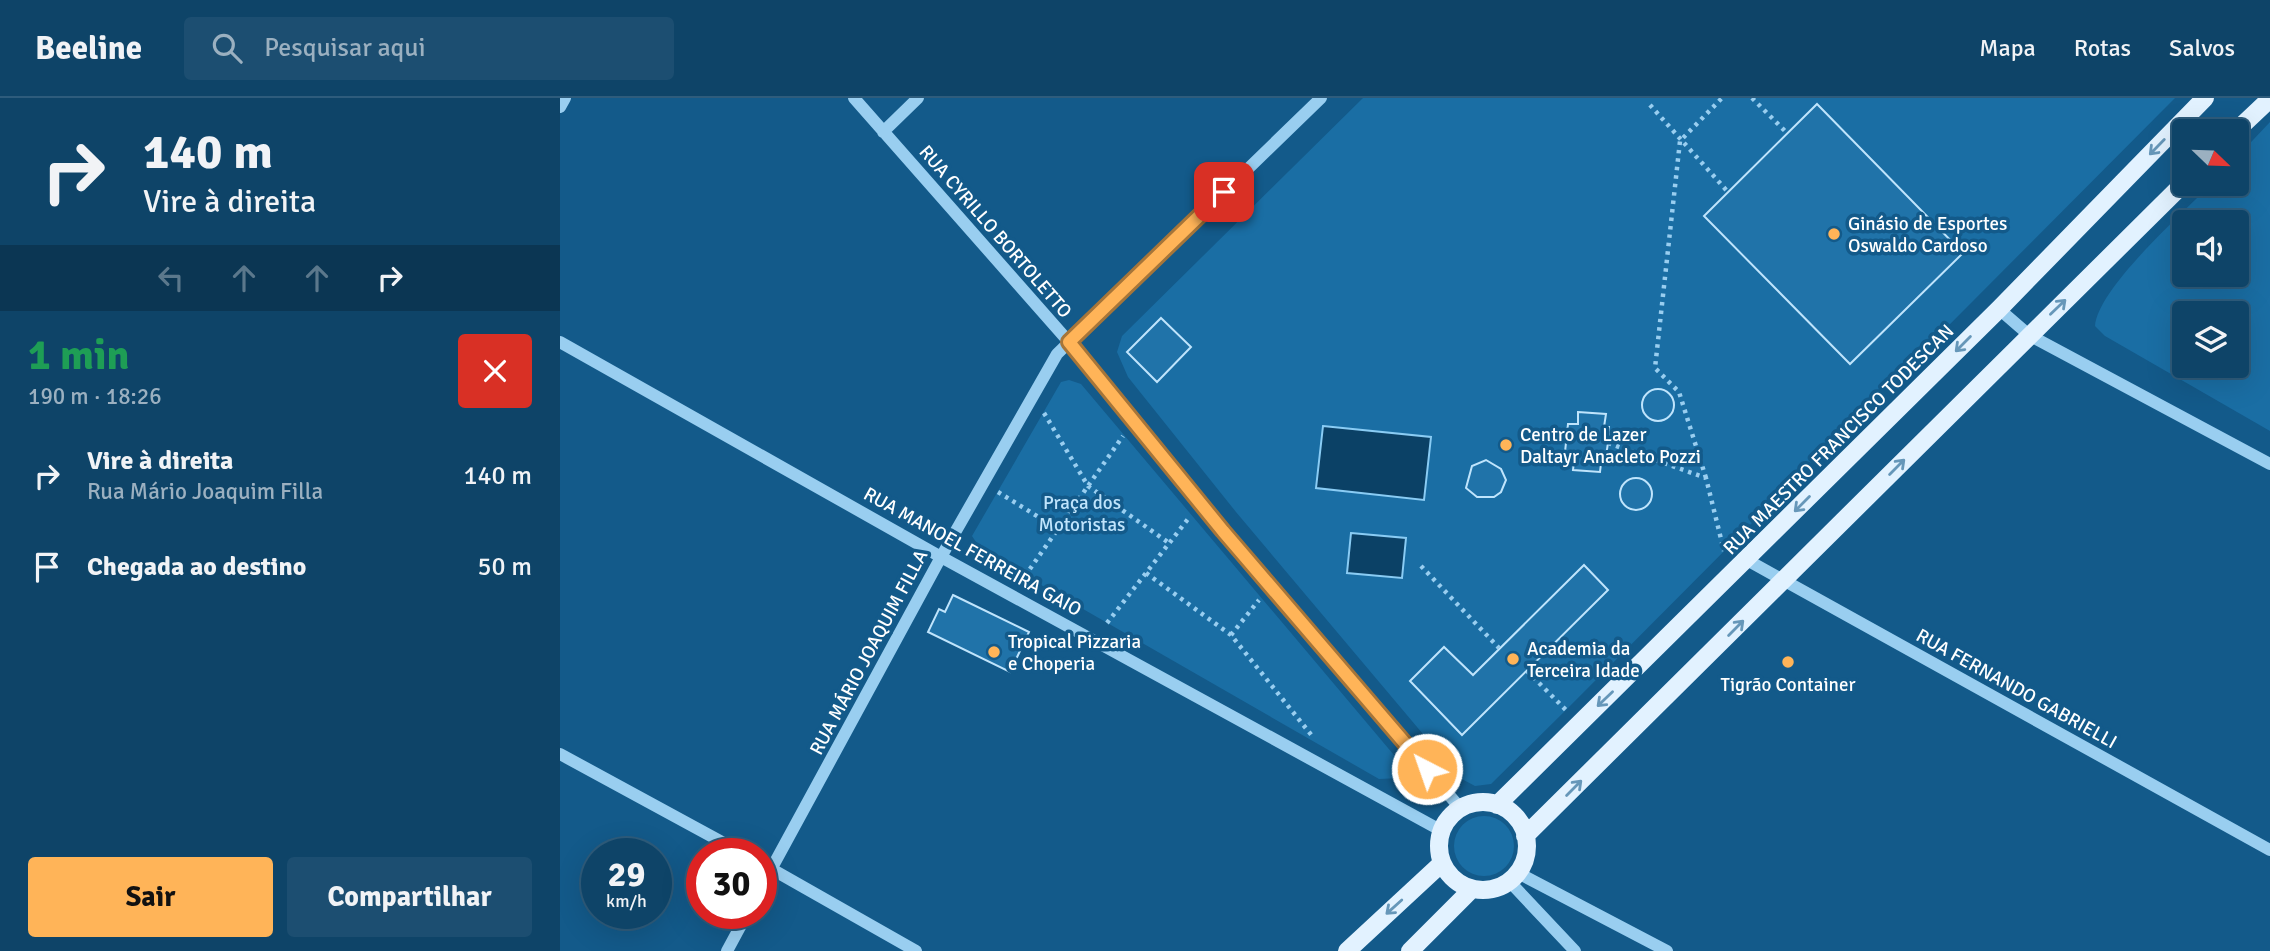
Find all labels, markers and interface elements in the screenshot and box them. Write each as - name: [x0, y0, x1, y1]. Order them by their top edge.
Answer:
- search box: [184, 17, 674, 80]
- text: Beeline: [35, 28, 142, 69]
- icon: search: [208, 29, 246, 67]
- text: Pesquisar aqui: [264, 32, 425, 64]
- text: Mapa: [1979, 33, 2036, 63]
- text: Rotas: [2074, 33, 2131, 63]
- text: Salvos: [2169, 33, 2235, 63]
- north arrow: [2172, 119, 2249, 196]
- map controls: [2172, 119, 2249, 378]
- text: 140 m: [143, 122, 273, 182]
- icon: right: [28, 126, 119, 217]
- one-way arrow: [2149, 138, 2166, 155]
- street label: RUA CYRILLO BORTOLETTO: [914, 140, 1077, 323]
- pin: [1194, 162, 1254, 222]
- icon: arrive: [1205, 173, 1243, 211]
- text: Vire à direita: [143, 182, 316, 221]
- button: sound: [2172, 210, 2249, 287]
- place label: Ginásio de Esportes Oswaldo Cardoso: [1848, 212, 2007, 258]
- marker: Ginásio de Esportes Oswaldo Cardoso: [1826, 226, 1842, 242]
- icon: left: [152, 259, 190, 297]
- icon: ahead: [225, 259, 263, 297]
- icon: ahead: [298, 259, 336, 297]
- icon: right: [371, 259, 409, 297]
- one-way arrow: [2049, 298, 2066, 315]
- button: layers: [2172, 301, 2249, 378]
- street label: RUA MAESTRO FRANCISCO TODESCAN: [1718, 319, 1959, 560]
- text: 1 min: [28, 330, 129, 381]
- button: close: [458, 334, 532, 408]
- one-way arrow: [1955, 335, 1972, 352]
- text: 190 m · 18:26: [28, 382, 162, 411]
- place label: Centro de Lazer Daltayr Anacleto Pozzi: [1520, 423, 1701, 469]
- marker: Centro de Lazer Daltayr Anacleto Pozzi: [1498, 437, 1514, 453]
- text: Vire à direita: [87, 445, 233, 477]
- icon: right: [28, 457, 66, 495]
- one-way arrow: [1888, 459, 1905, 476]
- text: 140 m: [463, 460, 532, 492]
- text: Rua Mário Joaquim Filla: [87, 477, 323, 506]
- street label: RUA MANOEL FERREIRA GAIO: [859, 482, 1086, 622]
- park label: Praça dos Motoristas: [1039, 491, 1125, 537]
- one-way arrow: [1794, 496, 1811, 513]
- street label: RUA MÁRIO JOAQUIM FILLA: [805, 546, 933, 759]
- icon: arrive: [28, 548, 66, 586]
- text: Chegada ao destino: [87, 551, 306, 583]
- text: 50 m: [477, 551, 532, 583]
- one-way arrow: [1727, 620, 1744, 637]
- street label: RUA FERNANDO GABRIELLI: [1912, 624, 2121, 754]
- place label: Tropical Pizzaria e Choperia: [1008, 630, 1141, 676]
- place label: Academia da Terceira Idade: [1527, 637, 1640, 683]
- marker: Tropical Pizzaria e Choperia: [986, 644, 1002, 660]
- marker: Academia da Terceira Idade: [1505, 651, 1521, 667]
- marker: Tigrão Container: [1780, 654, 1796, 670]
- place label: Tigrão Container: [1721, 673, 1855, 697]
- one-way arrow: [1597, 690, 1614, 707]
- position arrow: [1390, 732, 1464, 806]
- one-way arrow: [1565, 780, 1582, 797]
- speed limit sign: 30: [686, 838, 777, 929]
- text: 29: [608, 853, 645, 896]
- button: Sair: [28, 857, 273, 937]
- button: Compartilhar: [287, 857, 532, 937]
- text: km/h: [606, 890, 647, 912]
- one-way arrow: [1386, 898, 1403, 915]

